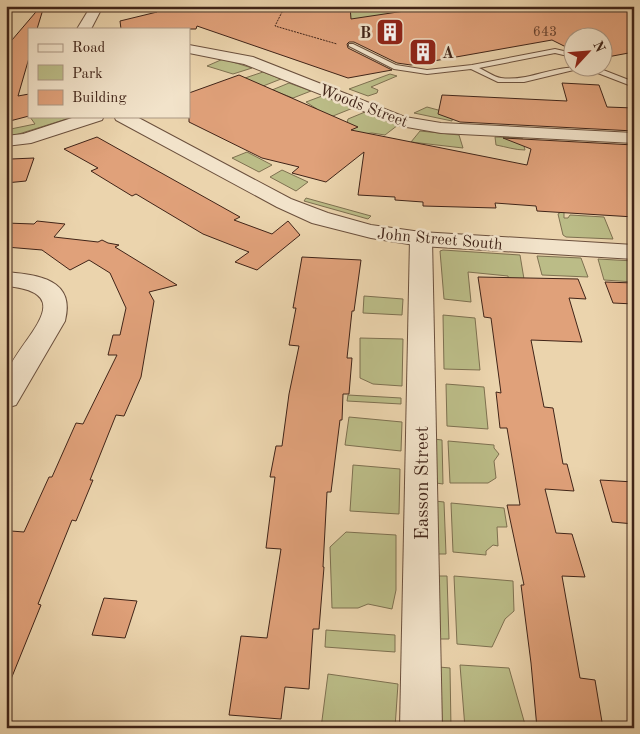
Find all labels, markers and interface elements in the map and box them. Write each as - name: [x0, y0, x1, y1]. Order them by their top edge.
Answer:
- building icon: B: [375, 17, 405, 47]
- house number: 643: [533, 25, 557, 39]
- place label: B: [360, 26, 371, 42]
- legend: [28, 28, 190, 118]
- north arrow: [562, 28, 612, 78]
- building icon: A: [408, 37, 438, 67]
- text: N: [590, 39, 608, 55]
- text: Road: [72, 41, 106, 56]
- place label: A: [442, 46, 454, 62]
- text: Park: [72, 67, 103, 82]
- street label: Woods Street: [317, 83, 410, 131]
- text: Building: [72, 91, 127, 106]
- street label: John Street South: [376, 227, 504, 253]
- street label: Easson Street: [414, 426, 433, 540]

